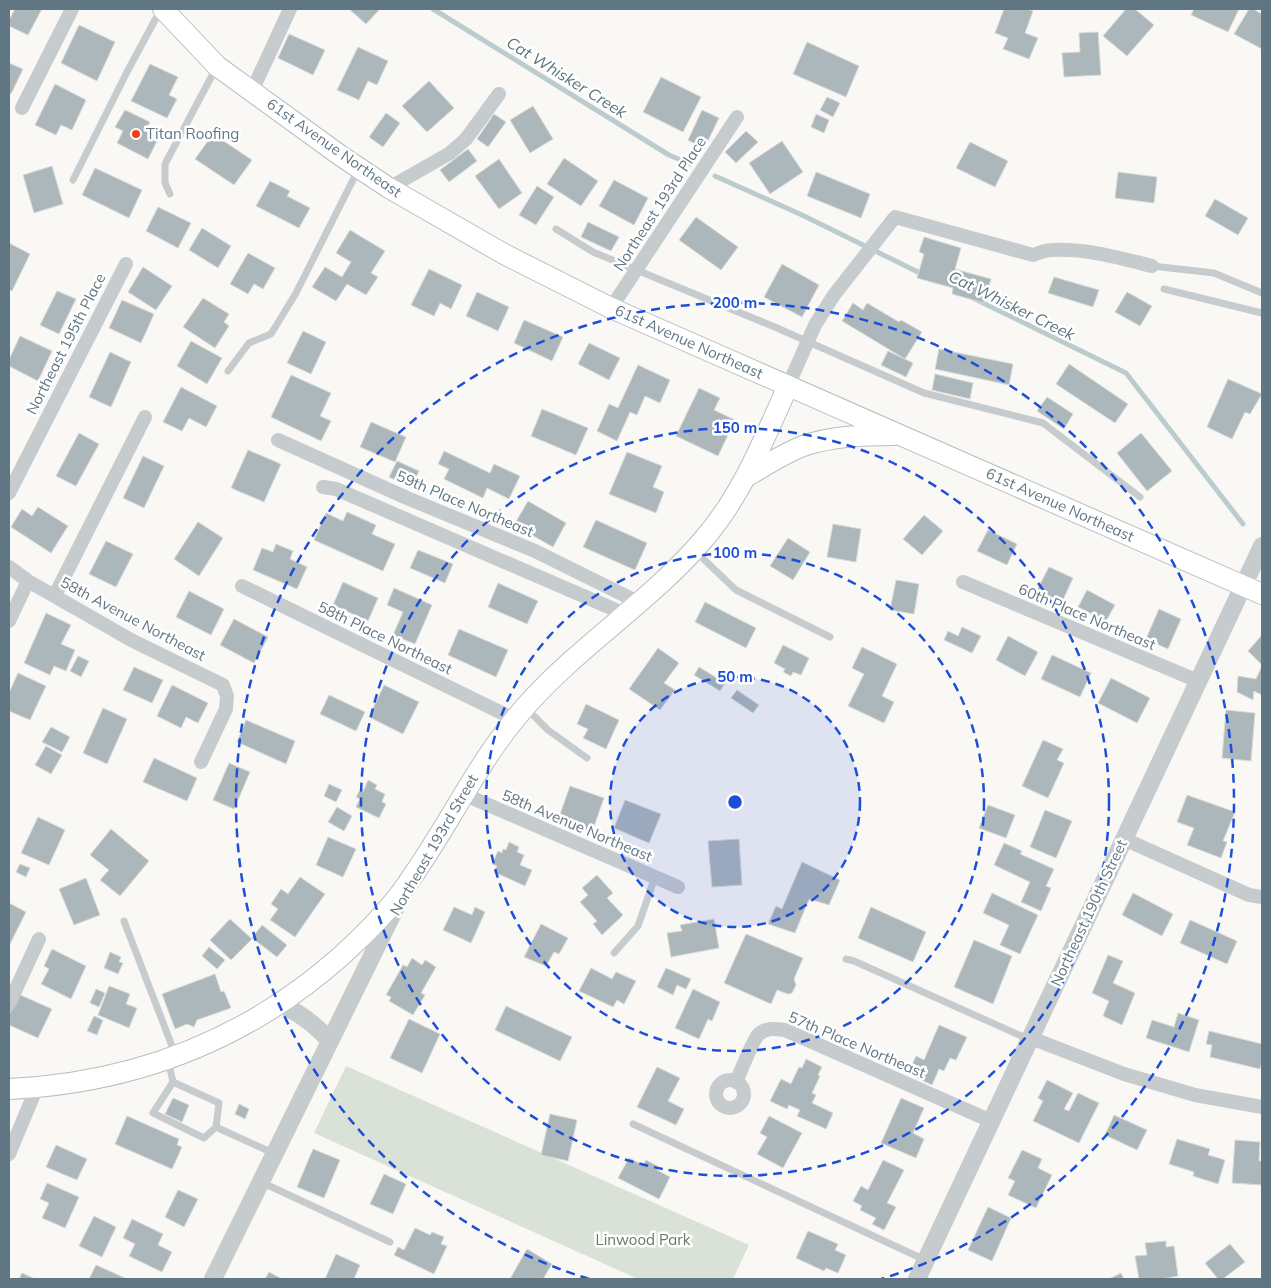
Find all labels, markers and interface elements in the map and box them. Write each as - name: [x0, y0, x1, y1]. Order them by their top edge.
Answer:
- water label: Cat Whisker Creek: [503, 32, 631, 122]
- street label: 61st Avenue Northeast: [263, 94, 405, 201]
- place label: Titan Roofing: [146, 124, 239, 143]
- marker: Titan Roofing: [130, 128, 142, 140]
- street label: Northeast 193rd Place: [609, 133, 710, 274]
- water label: Cat Whisker Creek: [946, 266, 1079, 345]
- street label: Northeast 195th Place: [22, 270, 109, 418]
- text: 200 m: [713, 293, 757, 312]
- street label: 61st Avenue Northeast: [612, 300, 766, 383]
- text: 150 m: [713, 418, 757, 437]
- street label: 61st Avenue Northeast: [983, 463, 1137, 546]
- street label: 59th Place Northeast: [394, 466, 537, 541]
- text: 100 m: [713, 543, 757, 562]
- street label: 58th Avenue Northeast: [57, 572, 209, 665]
- street label: 60th Place Northeast: [1016, 579, 1159, 654]
- street label: 58th Place Northeast: [315, 597, 455, 678]
- text: 50 m: [717, 667, 753, 686]
- street label: Northeast 193rd Street: [385, 771, 482, 919]
- street label: 58th Avenue Northeast: [499, 785, 655, 866]
- centre of rings: [726, 793, 744, 811]
- street label: Northeast 190th Street: [1046, 836, 1131, 989]
- street label: 57th Place Northeast: [786, 1007, 929, 1082]
- park label: Linwood Park: [595, 1230, 691, 1249]

